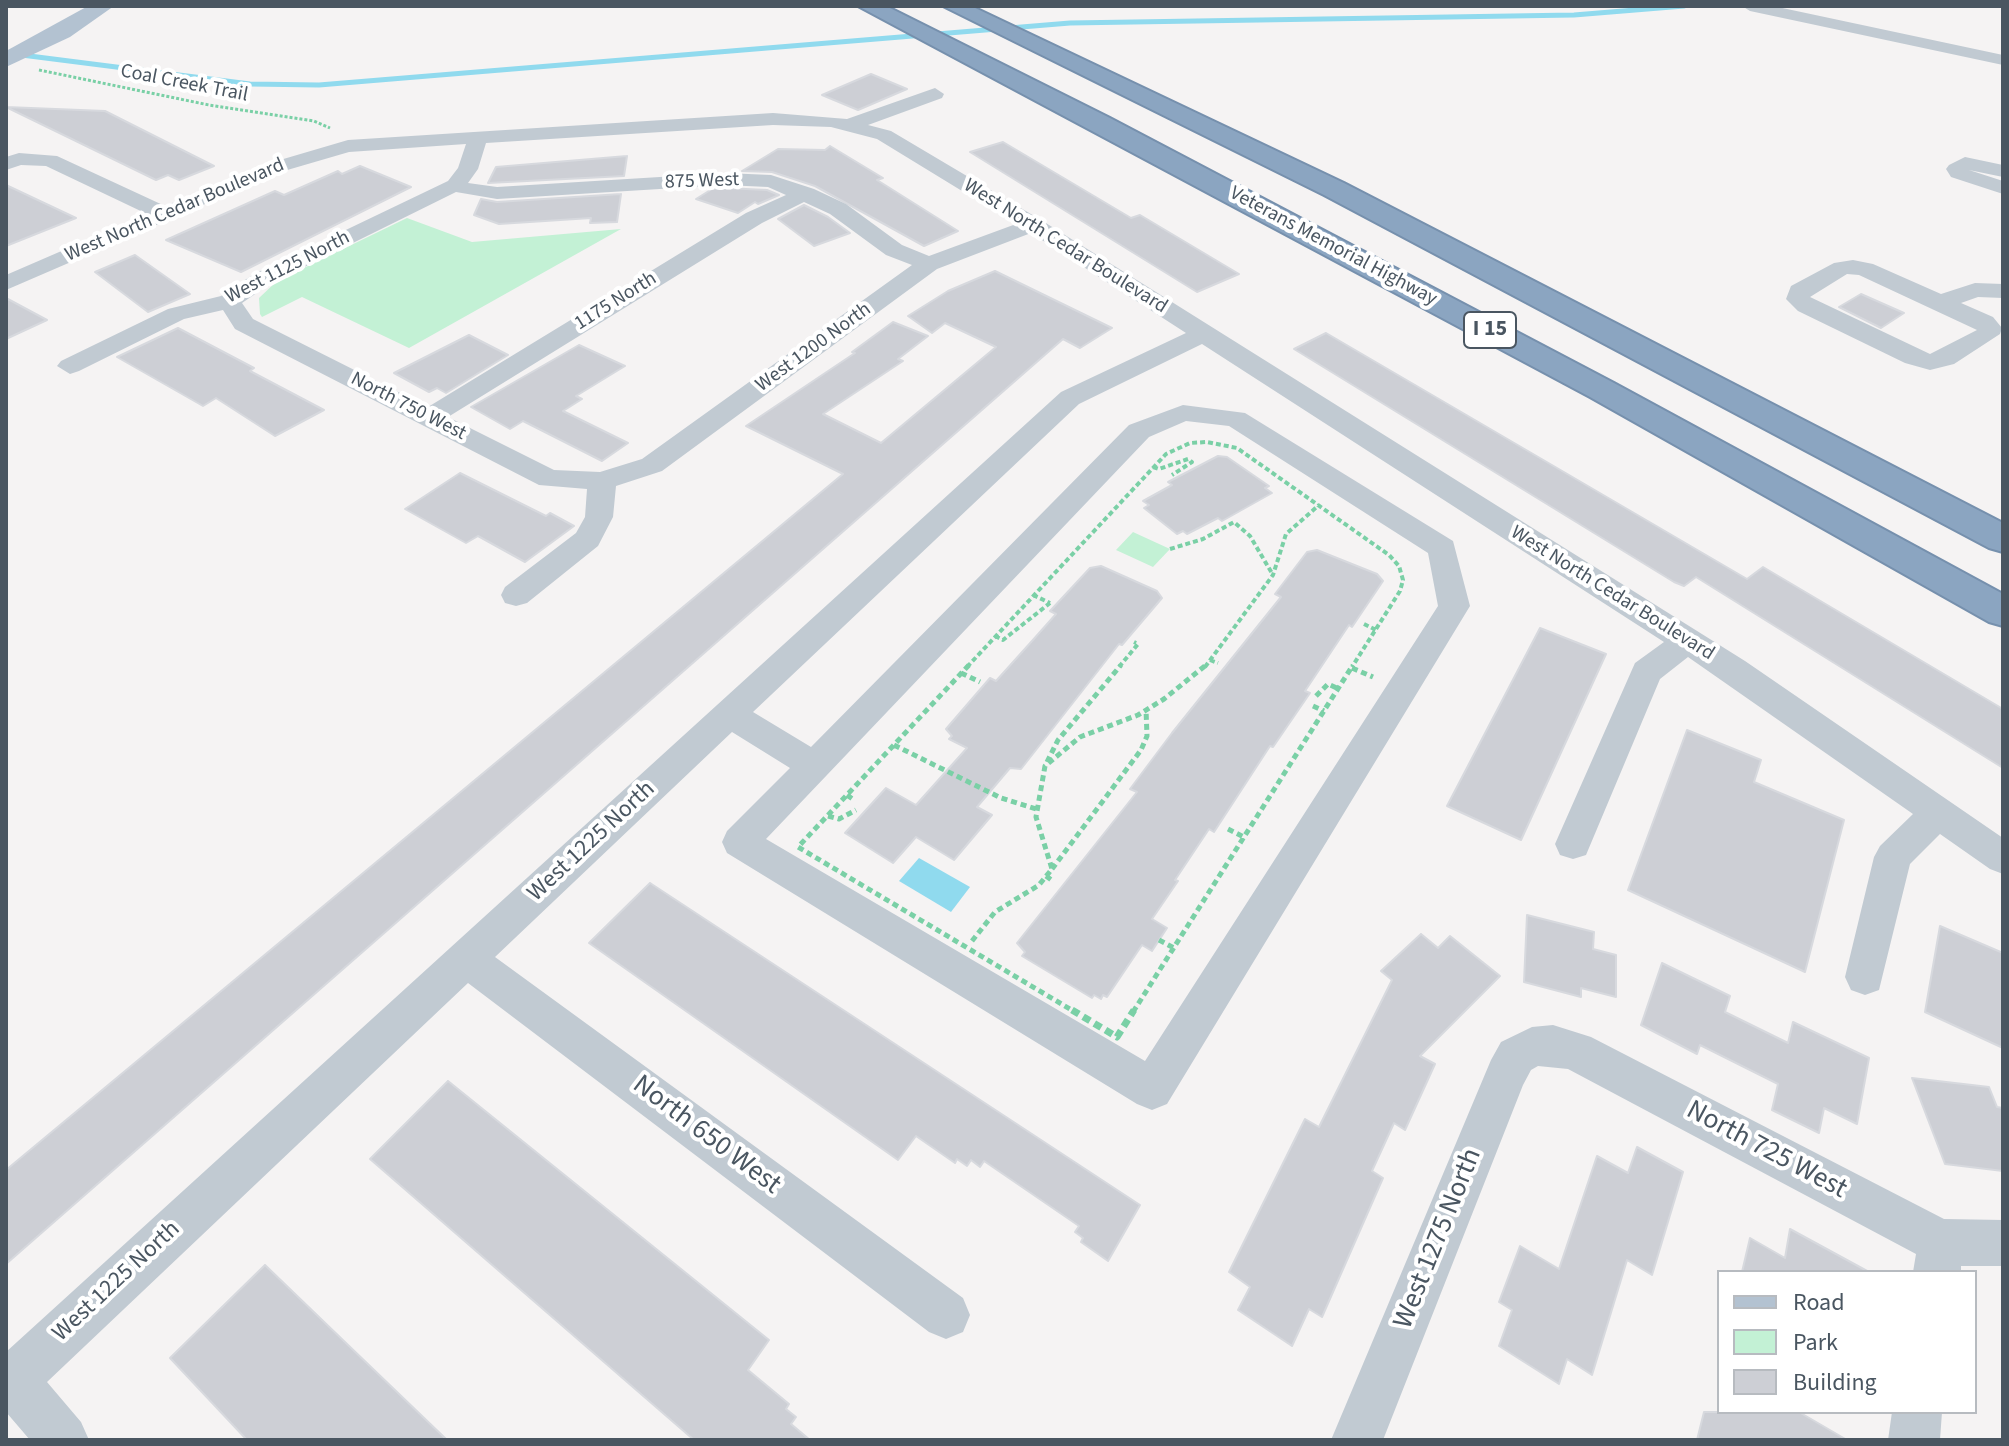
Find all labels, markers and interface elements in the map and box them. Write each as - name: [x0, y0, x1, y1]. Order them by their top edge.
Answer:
- street label: Coal Creek Trail: [118, 60, 250, 108]
- street label: West North Cedar Boulevard: [62, 154, 288, 268]
- street label: 875 West: [665, 169, 739, 195]
- street label: West North Cedar Boulevard: [959, 174, 1171, 320]
- street label: Veterans Memorial Highway: [1225, 182, 1441, 312]
- street label: West 1125 North: [222, 226, 354, 310]
- street label: 1175 North: [571, 267, 661, 337]
- street label: West 1200 North: [752, 298, 876, 398]
- road number: I 15: [1464, 312, 1516, 348]
- street label: North 750 West: [346, 368, 470, 446]
- street label: West North Cedar Boulevard: [1506, 521, 1718, 667]
- street label: West 1225 North: [522, 776, 662, 908]
- street label: North 650 West: [625, 1069, 787, 1203]
- street label: North 725 West: [1680, 1095, 1852, 1207]
- street label: West 1275 North: [1388, 1144, 1490, 1334]
- street label: West 1225 North: [47, 1216, 187, 1348]
- legend: [1717, 1270, 1977, 1414]
- text: Road: [1793, 1285, 1845, 1320]
- text: Park: [1793, 1325, 1838, 1360]
- text: Building: [1793, 1365, 1877, 1400]

